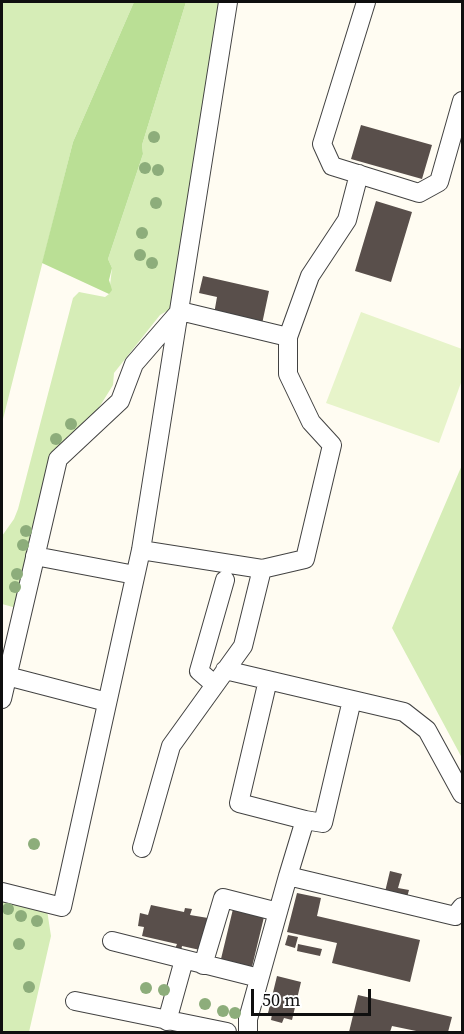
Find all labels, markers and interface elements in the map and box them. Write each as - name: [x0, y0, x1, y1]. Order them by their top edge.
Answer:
- scale bar: [254, 977, 374, 1015]
- text: 50 m: [262, 987, 300, 1012]

